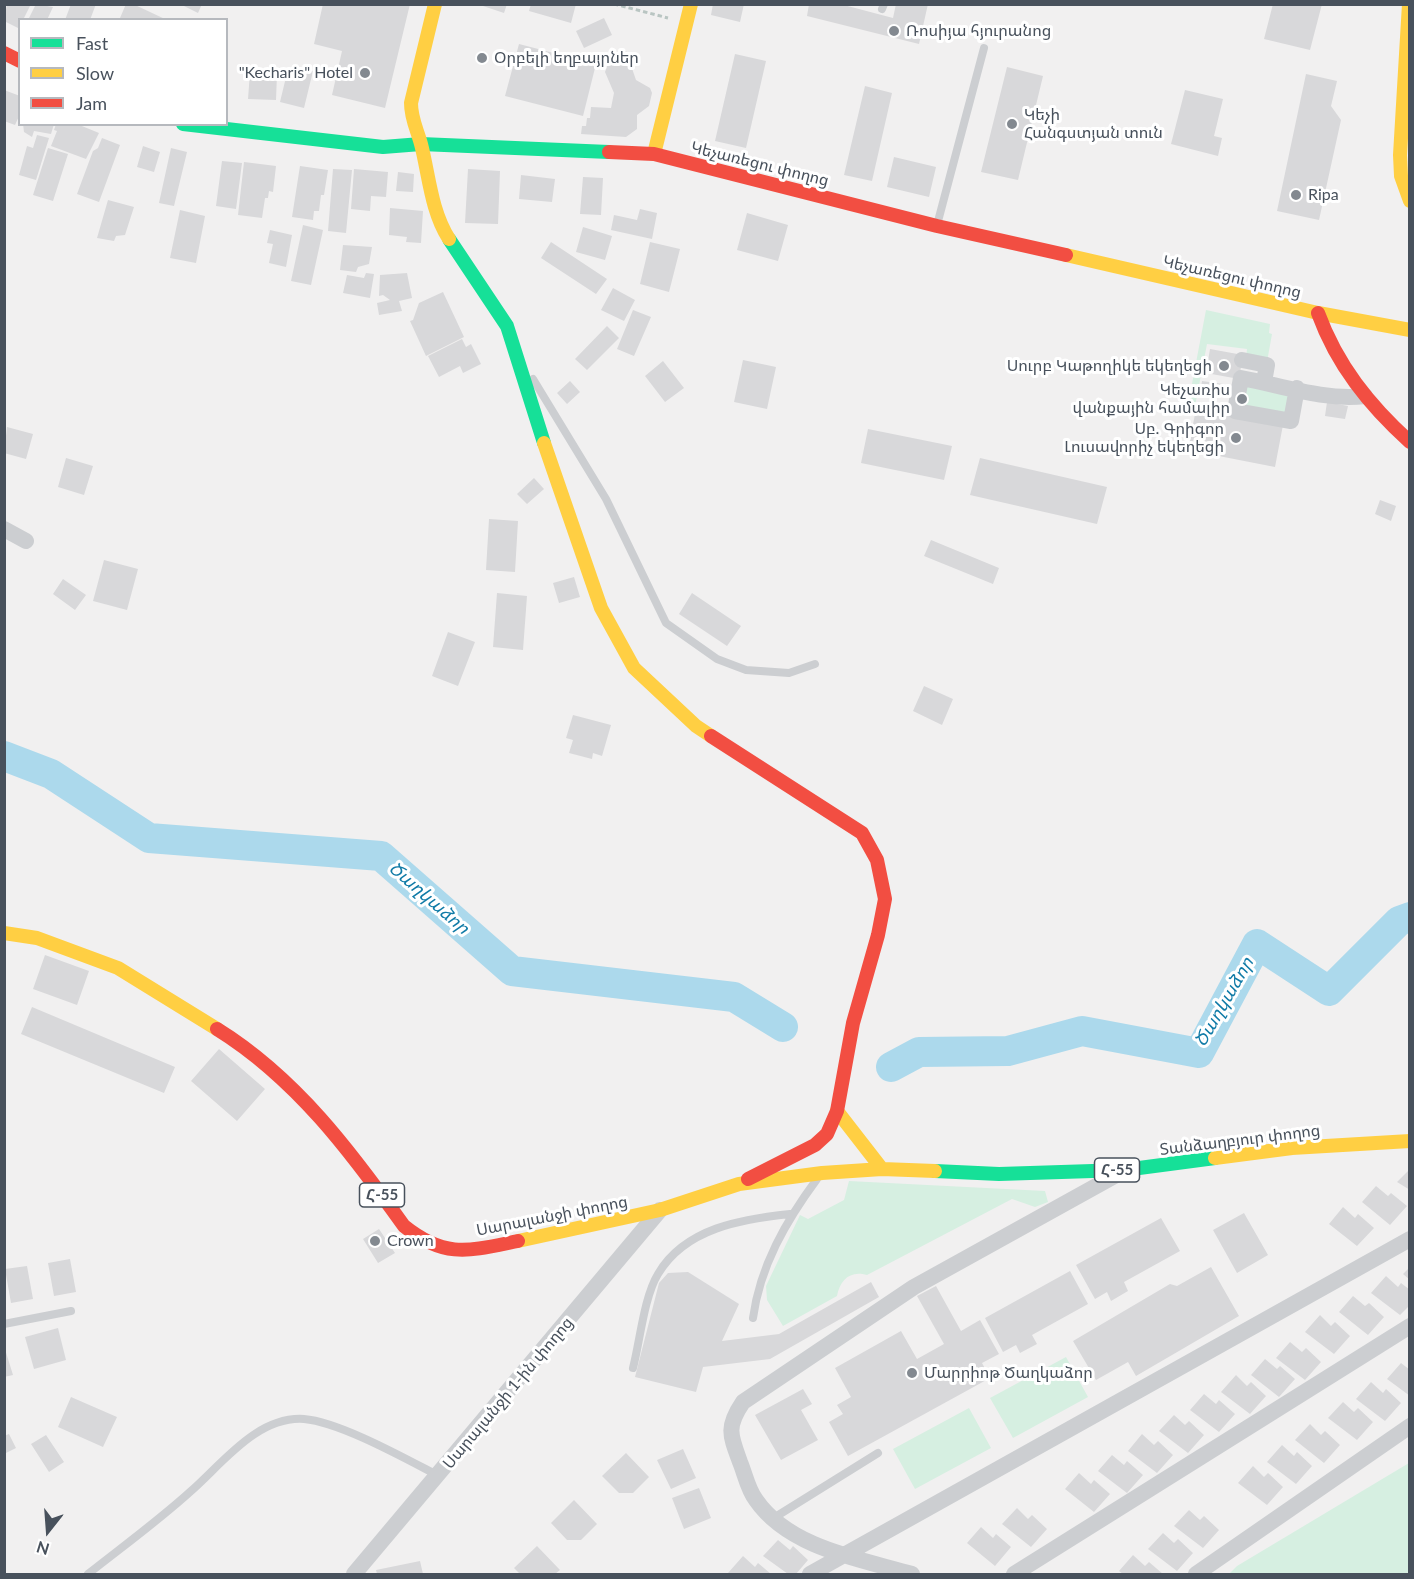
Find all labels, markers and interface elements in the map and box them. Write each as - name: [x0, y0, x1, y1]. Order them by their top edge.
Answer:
- legend: [18, 18, 228, 126]
- place label: Ռոսիյա հյուրանոց: [906, 21, 1051, 41]
- marker: Ռոսիյա հյուրանոց: [887, 24, 901, 38]
- text: Fast: [76, 32, 108, 54]
- place label: Օրբելի եղբայրներ: [494, 48, 639, 68]
- marker: Օրբելի եղբայրներ: [475, 51, 489, 65]
- text: Slow: [76, 62, 114, 84]
- place label: "Kecharis" Hotel: [239, 63, 353, 83]
- marker: "Kecharis" Hotel: [358, 66, 372, 80]
- text: Jam: [76, 92, 107, 114]
- place label: Կեչի Հանգստյան տուն: [1024, 105, 1163, 143]
- marker: Կեչի Հանգստյան տուն: [1005, 117, 1019, 131]
- street label: Կեչառեցու փողոց: [689, 138, 831, 190]
- place label: Ripa: [1308, 185, 1339, 205]
- marker: Ripa: [1289, 188, 1303, 202]
- street label: Կեչառեցու փողոց: [1161, 252, 1303, 302]
- place label: Սուրբ Կաթողիկե եկեղեցի: [1007, 356, 1212, 376]
- marker: Սուրբ Կաթողիկե եկեղեցի: [1217, 359, 1231, 373]
- place label: Կեչառիս վանքային համալիր: [1073, 380, 1230, 418]
- marker: Կեչառիս վանքային համալիր: [1235, 392, 1249, 406]
- place label: Սբ. Գրիգոր Լուսավորիչ եկեղեցի: [1064, 419, 1224, 457]
- marker: Սբ. Գրիգոր Լուսավորիչ եկեղեցի: [1229, 431, 1243, 445]
- water label: Ծաղկաձոր: [384, 857, 474, 939]
- water label: Ծաղկաձոր: [1190, 953, 1258, 1051]
- street label: Տանձաղբյուր փողոց: [1159, 1121, 1321, 1159]
- road number: Հ-55: [1094, 1158, 1140, 1182]
- road number: Հ-55: [360, 1183, 404, 1207]
- street label: Սարալանջի փողոց: [475, 1192, 629, 1240]
- place label: Crown: [387, 1231, 434, 1251]
- marker: Crown: [368, 1234, 382, 1248]
- street label: Սարալանջի 1-ին փողոց: [439, 1313, 577, 1473]
- place label: Մարրիոթ Ծաղկաձոր: [924, 1363, 1093, 1383]
- marker: Մարրիոթ Ծաղկաձոր: [905, 1366, 919, 1380]
- north arrow: [18, 1501, 78, 1561]
- text: N: [34, 1538, 51, 1560]

